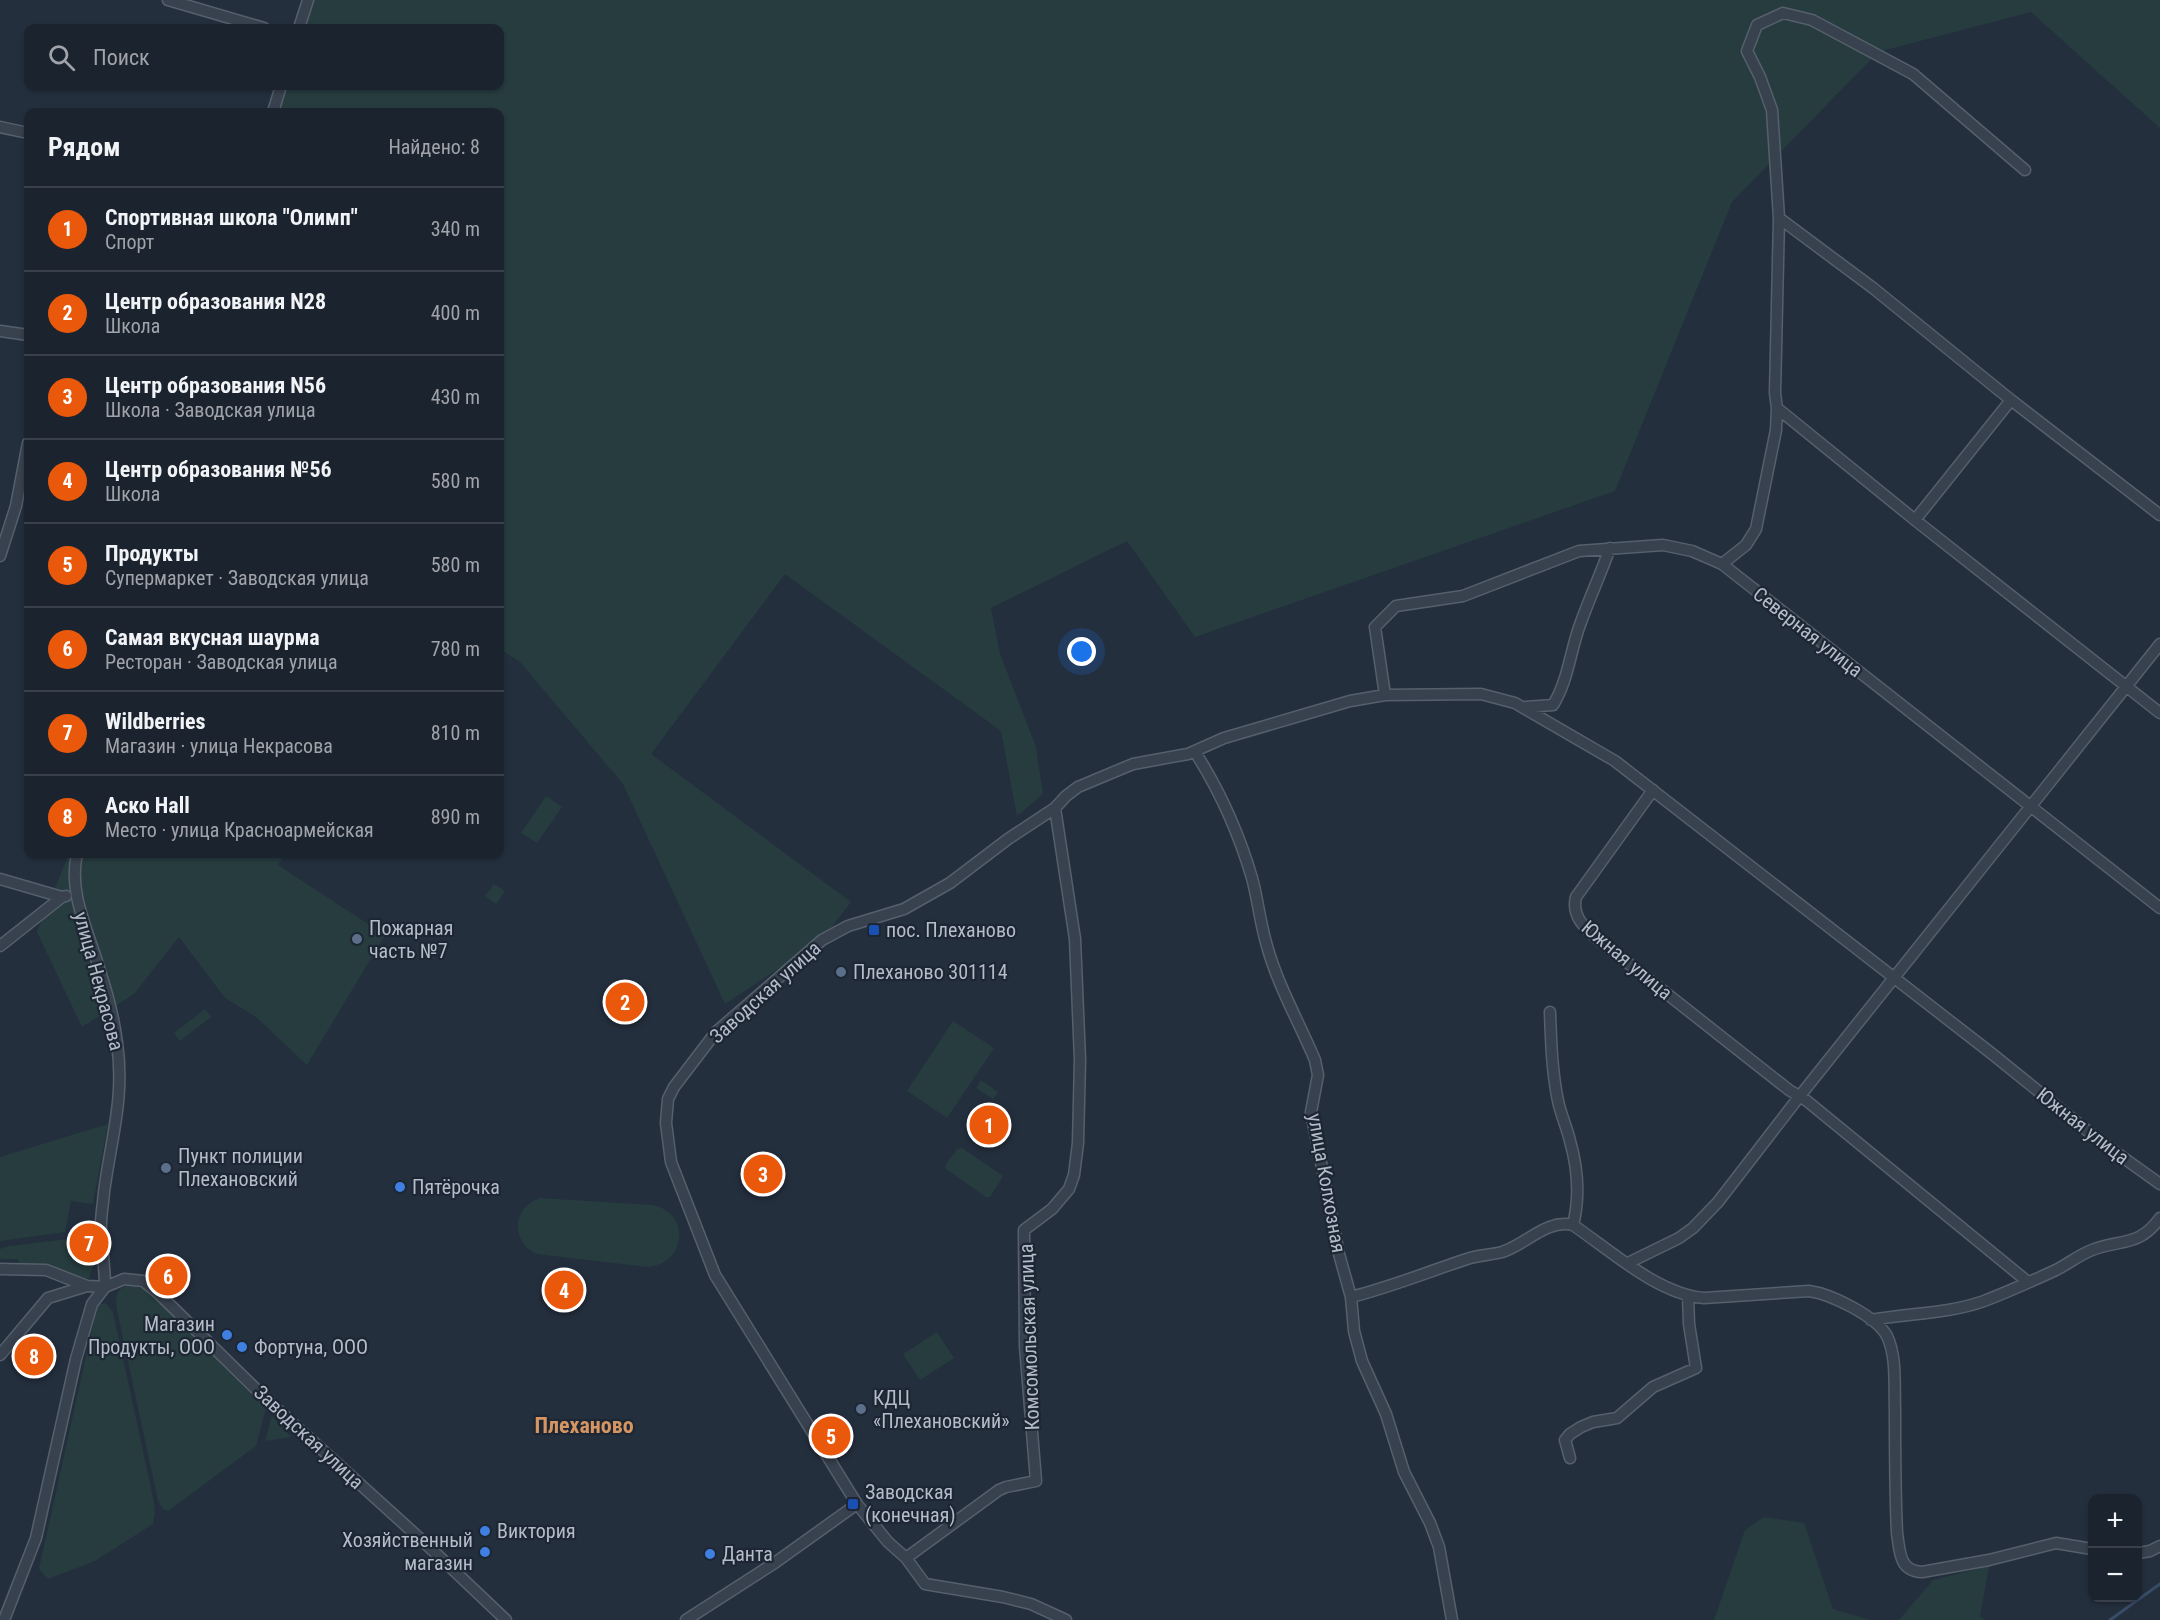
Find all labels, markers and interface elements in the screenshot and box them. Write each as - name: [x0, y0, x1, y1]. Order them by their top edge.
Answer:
- search box: [24, 24, 504, 90]
- icon: search: [45, 41, 78, 74]
- text: Поиск: [93, 45, 150, 70]
- text: Рядом: [48, 132, 120, 162]
- text: Найдено: 8: [388, 135, 480, 159]
- text: Спортивная школа "Олимп": [105, 205, 358, 230]
- text: 1: [62, 217, 73, 241]
- text: 340 m: [431, 217, 480, 241]
- text: Спорт: [105, 230, 154, 254]
- text: Центр образования N28: [105, 289, 326, 314]
- text: 2: [62, 301, 73, 325]
- text: 400 m: [431, 301, 480, 325]
- text: Школа: [105, 314, 160, 338]
- text: Центр образования N56: [105, 373, 326, 398]
- text: 3: [62, 385, 73, 409]
- text: 430 m: [431, 385, 480, 409]
- text: Школа · Заводская улица: [105, 398, 316, 422]
- text: Центр образования №56: [105, 457, 332, 482]
- text: 4: [62, 469, 73, 493]
- text: 580 m: [431, 469, 480, 493]
- text: Школа: [105, 482, 160, 506]
- text: Продукты: [105, 541, 199, 566]
- text: 5: [62, 553, 73, 577]
- text: 580 m: [431, 553, 480, 577]
- text: Супермаркет · Заводская улица: [105, 566, 369, 590]
- street label: Северная улица: [1748, 582, 1868, 682]
- text: Самая вкусная шаурма: [105, 625, 320, 650]
- text: 6: [62, 637, 73, 661]
- text: 780 m: [431, 637, 480, 661]
- your location: [1067, 637, 1096, 666]
- text: Ресторан · Заводская улица: [105, 650, 338, 674]
- text: Wildberries: [105, 709, 206, 734]
- text: 7: [62, 721, 73, 745]
- text: 810 m: [431, 721, 480, 745]
- text: Магазин · улица Некрасова: [105, 734, 333, 758]
- text: Аско Hall: [105, 793, 190, 818]
- text: 8: [62, 805, 73, 829]
- text: 890 m: [431, 805, 480, 829]
- text: Место · улица Красноармейская: [105, 818, 374, 842]
- street label: улица Некрасова: [69, 909, 129, 1053]
- street label: Южная улица: [1577, 915, 1677, 1005]
- place label: Пожарная часть №7: [369, 916, 453, 963]
- place label: пос. Плеханово: [886, 918, 1016, 942]
- marker: пос. Плеханово: [867, 923, 881, 937]
- marker: Пожарная часть №7: [350, 932, 364, 946]
- street label: Заводская улица: [705, 936, 825, 1048]
- place label: Плеханово 301114: [853, 960, 1008, 984]
- marker: Плеханово 301114: [834, 965, 848, 979]
- pin: 2: [606, 980, 644, 1024]
- street label: Южная улица: [2032, 1082, 2134, 1170]
- pin: 1: [970, 1102, 1008, 1148]
- street label: улица Колхозная: [1303, 1111, 1351, 1255]
- place label: Пункт полиции Плехановский: [178, 1144, 303, 1191]
- pin: 3: [744, 1152, 783, 1196]
- marker: Пункт полиции Плехановский: [159, 1161, 173, 1175]
- place label: Пятёрочка: [412, 1175, 500, 1199]
- marker: Пятёрочка: [393, 1180, 407, 1194]
- pin: 7: [70, 1220, 109, 1266]
- street label: Комсомольская улица: [1014, 1243, 1044, 1431]
- pin: 6: [148, 1254, 188, 1298]
- pin: 4: [544, 1268, 584, 1312]
- place label: Магазин Продукты, ООО: [88, 1312, 215, 1359]
- marker: Магазин Продукты, ООО: [220, 1328, 234, 1342]
- pin: 8: [15, 1334, 54, 1378]
- place label: Фортуна, ООО: [254, 1335, 368, 1359]
- marker: Фортуна, ООО: [235, 1340, 249, 1354]
- street label: Заводская улица: [249, 1380, 369, 1494]
- place label: КДЦ «Плехановский»: [873, 1386, 1010, 1433]
- marker: КДЦ «Плехановский»: [854, 1402, 868, 1416]
- district label: Плеханово: [534, 1413, 634, 1438]
- pin: 5: [812, 1414, 850, 1458]
- place label: Заводская (конечная): [865, 1480, 956, 1527]
- map controls: [2088, 1494, 2142, 1602]
- button: +: [2088, 1494, 2142, 1548]
- marker: Заводская (конечная): [846, 1497, 860, 1511]
- place label: Виктория: [497, 1519, 576, 1543]
- marker: Виктория: [478, 1524, 492, 1538]
- place label: Хозяйственный магазин: [342, 1528, 473, 1575]
- place label: Данта: [722, 1542, 773, 1566]
- marker: Хозяйственный магазин: [478, 1545, 492, 1559]
- marker: Данта: [703, 1547, 717, 1561]
- button: −: [2088, 1548, 2142, 1602]

